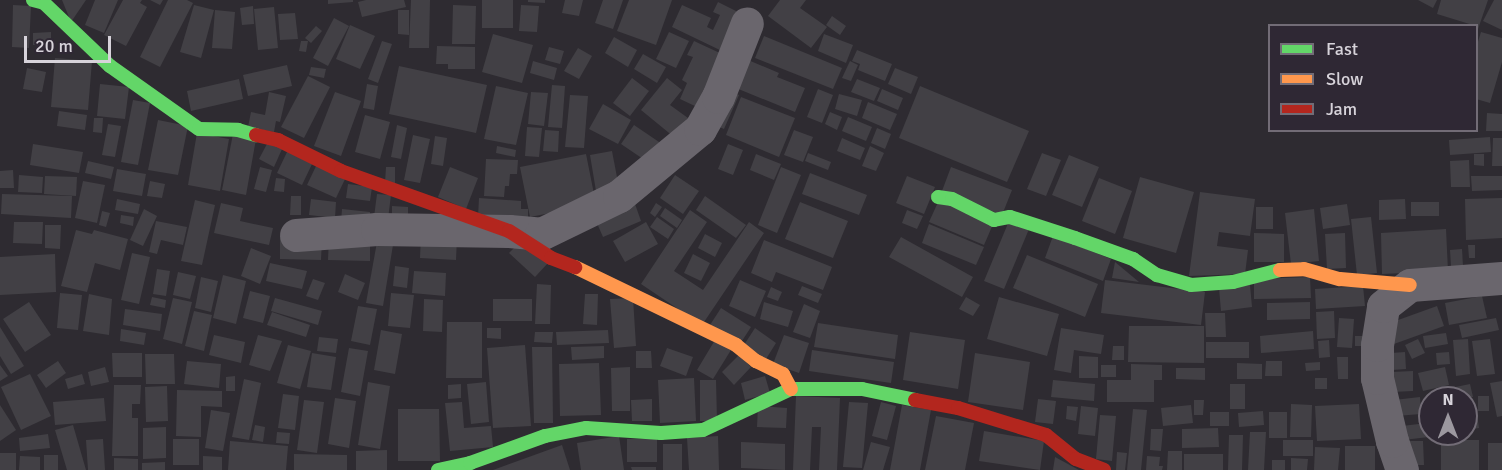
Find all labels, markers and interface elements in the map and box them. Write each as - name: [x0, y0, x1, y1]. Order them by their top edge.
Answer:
- scale bar: [27, 24, 114, 62]
- legend: [1268, 24, 1478, 132]
- text: 20 m: [35, 35, 73, 57]
- text: Fast: [1326, 38, 1358, 60]
- text: Slow: [1326, 68, 1363, 90]
- text: Jam: [1326, 98, 1357, 120]
- north arrow: [1418, 386, 1478, 446]
- text: N: [1442, 390, 1454, 410]

